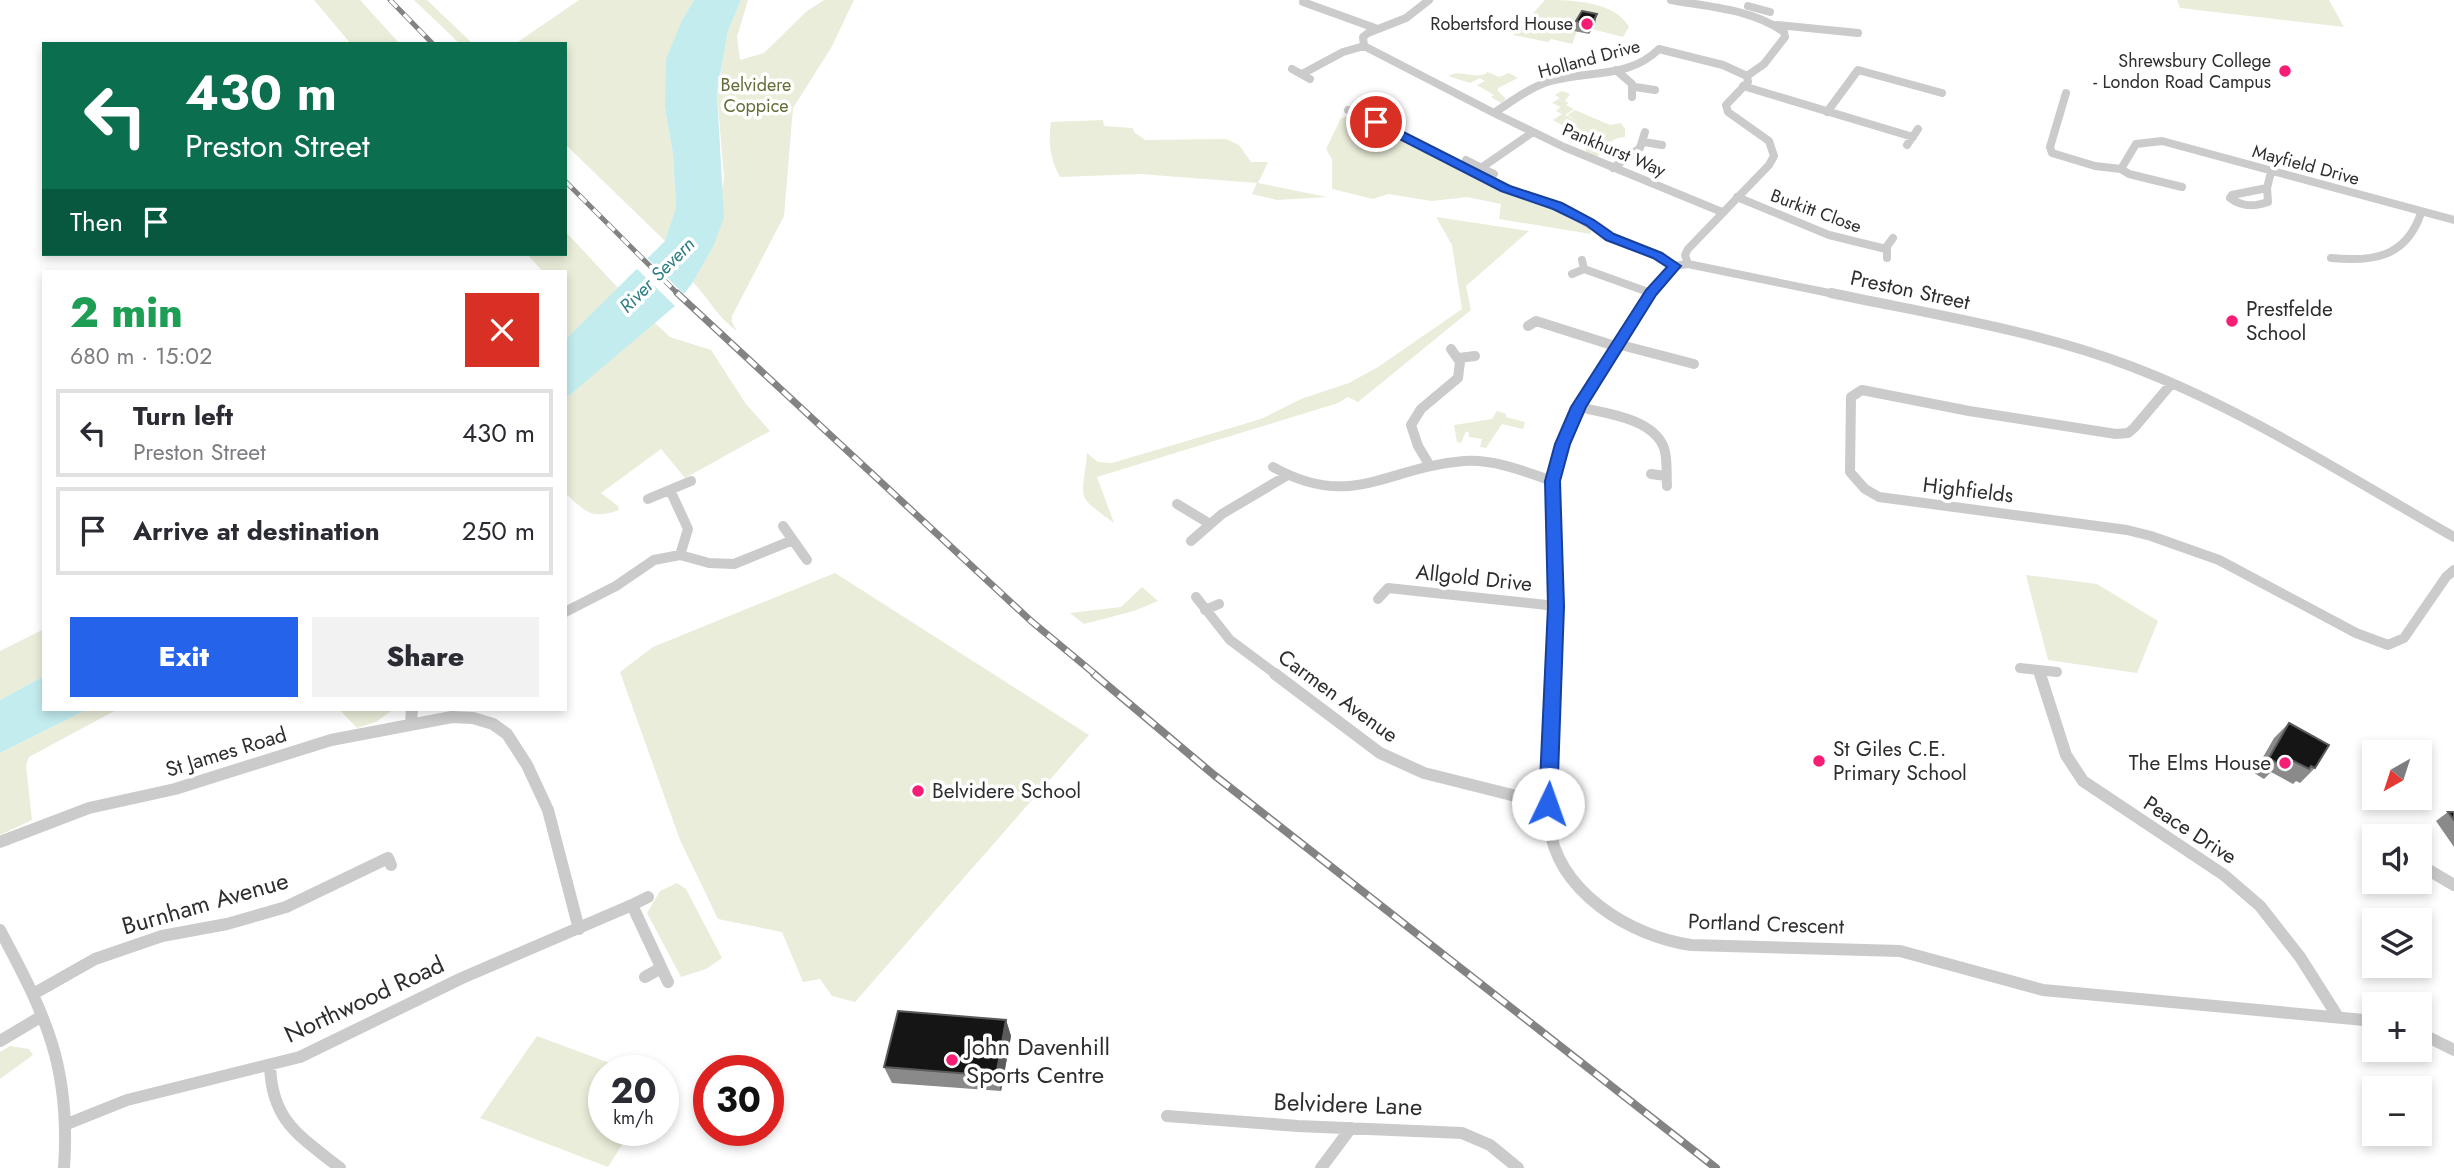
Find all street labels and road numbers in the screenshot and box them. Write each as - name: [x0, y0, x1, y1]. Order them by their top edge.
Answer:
- street label: Holland Drive: [1535, 33, 1643, 85]
- street label: Pankhurst Way: [1558, 117, 1670, 183]
- street label: Mayfield Drive: [2250, 138, 2362, 192]
- street label: Burkitt Close: [1767, 183, 1865, 239]
- street label: Preston Street: [1848, 263, 1972, 317]
- street label: Highfields: [1921, 470, 2015, 510]
- street label: Allgold Drive: [1414, 557, 1534, 599]
- street label: Carmen Avenue: [1272, 642, 1404, 750]
- street label: St James Road: [162, 719, 290, 785]
- street label: Peace Drive: [2138, 789, 2243, 871]
- street label: Burnham Avenue: [118, 863, 292, 943]
- street label: Portland Crescent: [1687, 906, 1845, 942]
- street label: Northwood Road: [278, 947, 450, 1051]
- street label: Belvidere Lane: [1273, 1084, 1423, 1124]

